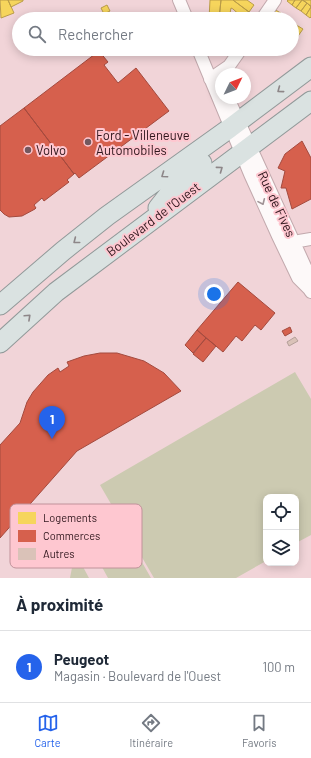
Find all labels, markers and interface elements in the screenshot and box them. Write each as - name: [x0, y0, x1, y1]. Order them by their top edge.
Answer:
- search box: [12, 12, 299, 56]
- icon: search: [26, 23, 48, 45]
- text: Rechercher: [58, 25, 134, 43]
- north arrow: [215, 68, 251, 104]
- one-way arrow: [277, 86, 284, 93]
- place label: Ford - Villeneuve Automobiles: [96, 127, 190, 158]
- marker: Ford - Villeneuve Automobiles: [83, 137, 93, 147]
- place label: Volvo: [36, 142, 66, 158]
- marker: Volvo: [23, 145, 33, 155]
- one-way arrow: [216, 167, 223, 174]
- street label: Rue de Fives: [255, 169, 299, 239]
- one-way arrow: [162, 170, 169, 177]
- street label: Boulevard de l'Ouest: [103, 179, 203, 259]
- one-way arrow: [257, 198, 265, 206]
- one-way arrow: [74, 236, 81, 243]
- your location: [204, 284, 224, 304]
- one-way arrow: [23, 314, 31, 321]
- pin: 1: [39, 406, 65, 439]
- map controls: [263, 494, 299, 566]
- button: locate: [263, 494, 299, 530]
- legend: [10, 504, 142, 568]
- text: Logements: [43, 511, 97, 524]
- text: Commerces: [43, 529, 100, 542]
- button: layers: [263, 530, 299, 566]
- text: Autres: [43, 547, 75, 560]
- text: À proximité: [16, 594, 103, 614]
- text: Peugeot: [54, 650, 109, 668]
- text: 1: [27, 659, 31, 675]
- text: 100 m: [262, 659, 295, 675]
- text: Magasin · Boulevard de l'Ouest: [54, 668, 221, 684]
- tab: Carte: [34, 712, 61, 749]
- tab: Itinéraire: [129, 712, 173, 749]
- tab: Favoris: [242, 712, 277, 749]

